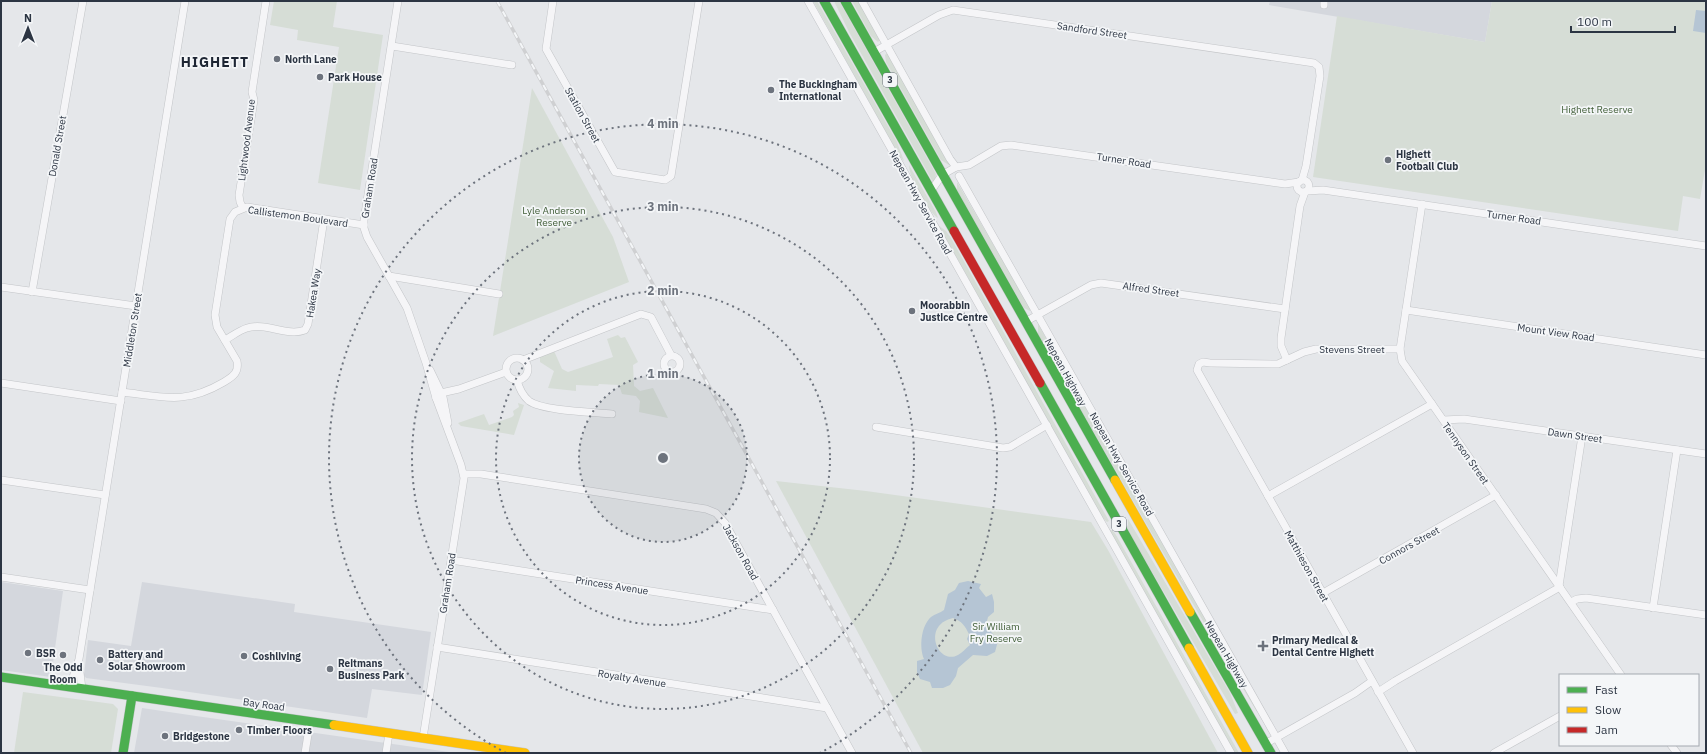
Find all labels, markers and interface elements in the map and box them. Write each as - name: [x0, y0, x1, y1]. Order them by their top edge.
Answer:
- north arrow: [8, 8, 48, 48]
- scale bar: [1571, 8, 1675, 34]
- text: N: [24, 11, 32, 25]
- text: 100 m: [1577, 14, 1612, 29]
- street label: Sandford Street: [1056, 19, 1128, 42]
- district label: HIGHETT: [181, 53, 249, 71]
- place label: North Lane: [285, 53, 337, 66]
- marker: North Lane: [272, 54, 282, 64]
- place label: Park House: [328, 71, 382, 84]
- marker: Park House: [315, 72, 325, 82]
- road number: 3: [883, 73, 897, 87]
- place label: The Buckingham International: [779, 78, 857, 103]
- street label: Station Street: [562, 85, 603, 146]
- marker: The Buckingham International: [766, 85, 776, 95]
- street label: Lightwood Avenue: [235, 98, 258, 182]
- park label: Highett Reserve: [1561, 103, 1633, 116]
- street label: Donald Street: [46, 114, 69, 178]
- text: 4 min: [647, 116, 679, 131]
- street label: Nepean Hwy Service Road: [886, 148, 955, 257]
- place label: Highett Football Club: [1396, 148, 1458, 173]
- street label: Turner Road: [1096, 150, 1152, 171]
- marker: Highett Football Club: [1383, 155, 1393, 165]
- street label: Graham Road: [358, 157, 381, 219]
- text: 3 min: [647, 199, 679, 214]
- street label: Callistemon Boulevard: [247, 203, 349, 230]
- park label: Lyle Anderson Reserve: [522, 204, 586, 229]
- street label: Turner Road: [1486, 207, 1542, 228]
- street label: Hakea Way: [303, 267, 324, 319]
- street label: Alfred Street: [1122, 279, 1181, 300]
- text: 2 min: [647, 283, 679, 298]
- street label: Middleton Street: [120, 292, 145, 368]
- place label: Moorabbin Justice Centre: [920, 299, 988, 324]
- marker: Moorabbin Justice Centre: [907, 306, 917, 316]
- street label: Mount View Road: [1516, 321, 1595, 344]
- street label: Nepean Highway: [1042, 336, 1090, 408]
- street label: Stevens Street: [1319, 343, 1385, 356]
- text: 1 min: [647, 366, 679, 381]
- street label: Nepean Hwy Service Road: [1087, 410, 1157, 518]
- street label: Tennyson Street: [1439, 420, 1492, 487]
- street label: Dawn Street: [1547, 425, 1604, 446]
- centre of rings: [656, 451, 670, 465]
- road number: 3: [1112, 517, 1126, 531]
- street label: Jackson Road: [720, 522, 761, 583]
- street label: Connors Street: [1377, 523, 1442, 567]
- street label: Matthieson Street: [1281, 528, 1332, 605]
- street label: Graham Road: [436, 552, 459, 614]
- street label: Princess Avenue: [575, 573, 650, 598]
- street label: Nepean Highway: [1202, 618, 1251, 690]
- park label: Sir William Fry Reserve: [970, 620, 1023, 645]
- place label: Primary Medical & Dental Centre Highett: [1272, 634, 1374, 659]
- marker: Primary Medical & Dental Centre Highett: [1257, 640, 1269, 652]
- place label: BSR: [36, 647, 56, 660]
- marker: BSR: [23, 648, 33, 658]
- place label: Battery and Solar Showroom: [108, 648, 185, 673]
- marker: The Odd Room: [58, 650, 68, 660]
- place label: Coshliving: [252, 650, 301, 663]
- marker: Coshliving: [239, 651, 249, 661]
- marker: Battery and Solar Showroom: [95, 655, 105, 665]
- place label: Reitmans Business Park: [338, 657, 405, 682]
- place label: The Odd Room: [43, 661, 83, 686]
- marker: Reitmans Business Park: [325, 664, 335, 674]
- street label: Royalty Avenue: [597, 667, 667, 690]
- legend: [1559, 674, 1699, 746]
- text: Fast: [1595, 682, 1618, 697]
- street label: Bay Road: [242, 695, 286, 714]
- text: Slow: [1595, 702, 1621, 717]
- text: Jam: [1595, 722, 1618, 737]
- place label: Timber Floors: [247, 724, 312, 737]
- marker: Timber Floors: [234, 725, 244, 735]
- place label: Bridgestone: [173, 730, 230, 743]
- marker: Bridgestone: [160, 731, 170, 741]

